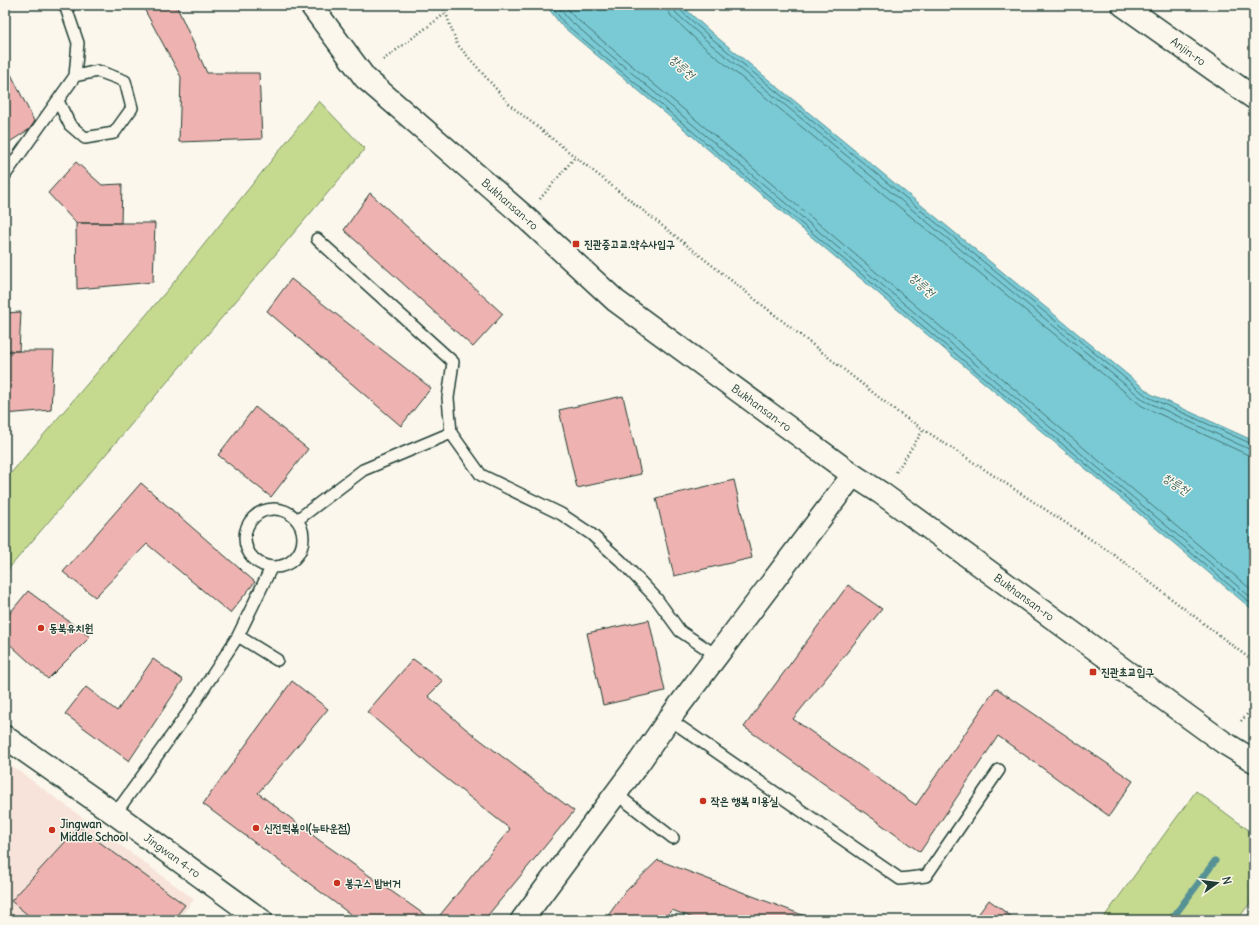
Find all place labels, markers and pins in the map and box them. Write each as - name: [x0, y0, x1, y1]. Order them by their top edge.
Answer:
- place label: 진관중고교.약수사입구: [584, 237, 675, 251]
- marker: 진관중고교.약수사입구: [571, 239, 581, 249]
- place label: 동북유치원: [49, 621, 93, 635]
- marker: 동북유치원: [36, 623, 46, 633]
- place label: 진관초교입구: [1101, 665, 1154, 679]
- marker: 진관초교입구: [1088, 667, 1098, 677]
- place label: 작은 행복 미용실: [710, 794, 778, 808]
- marker: 작은 행복 미용실: [698, 796, 708, 806]
- place label: Jingwan Middle School: [60, 817, 128, 844]
- place label: 신전떡볶이(뉴타운점): [264, 821, 351, 836]
- marker: 신전떡볶이(뉴타운점): [251, 823, 261, 833]
- marker: Jingwan Middle School: [47, 825, 57, 835]
- place label: 봉구스 밥버거: [345, 876, 401, 890]
- marker: 봉구스 밥버거: [332, 878, 342, 888]

